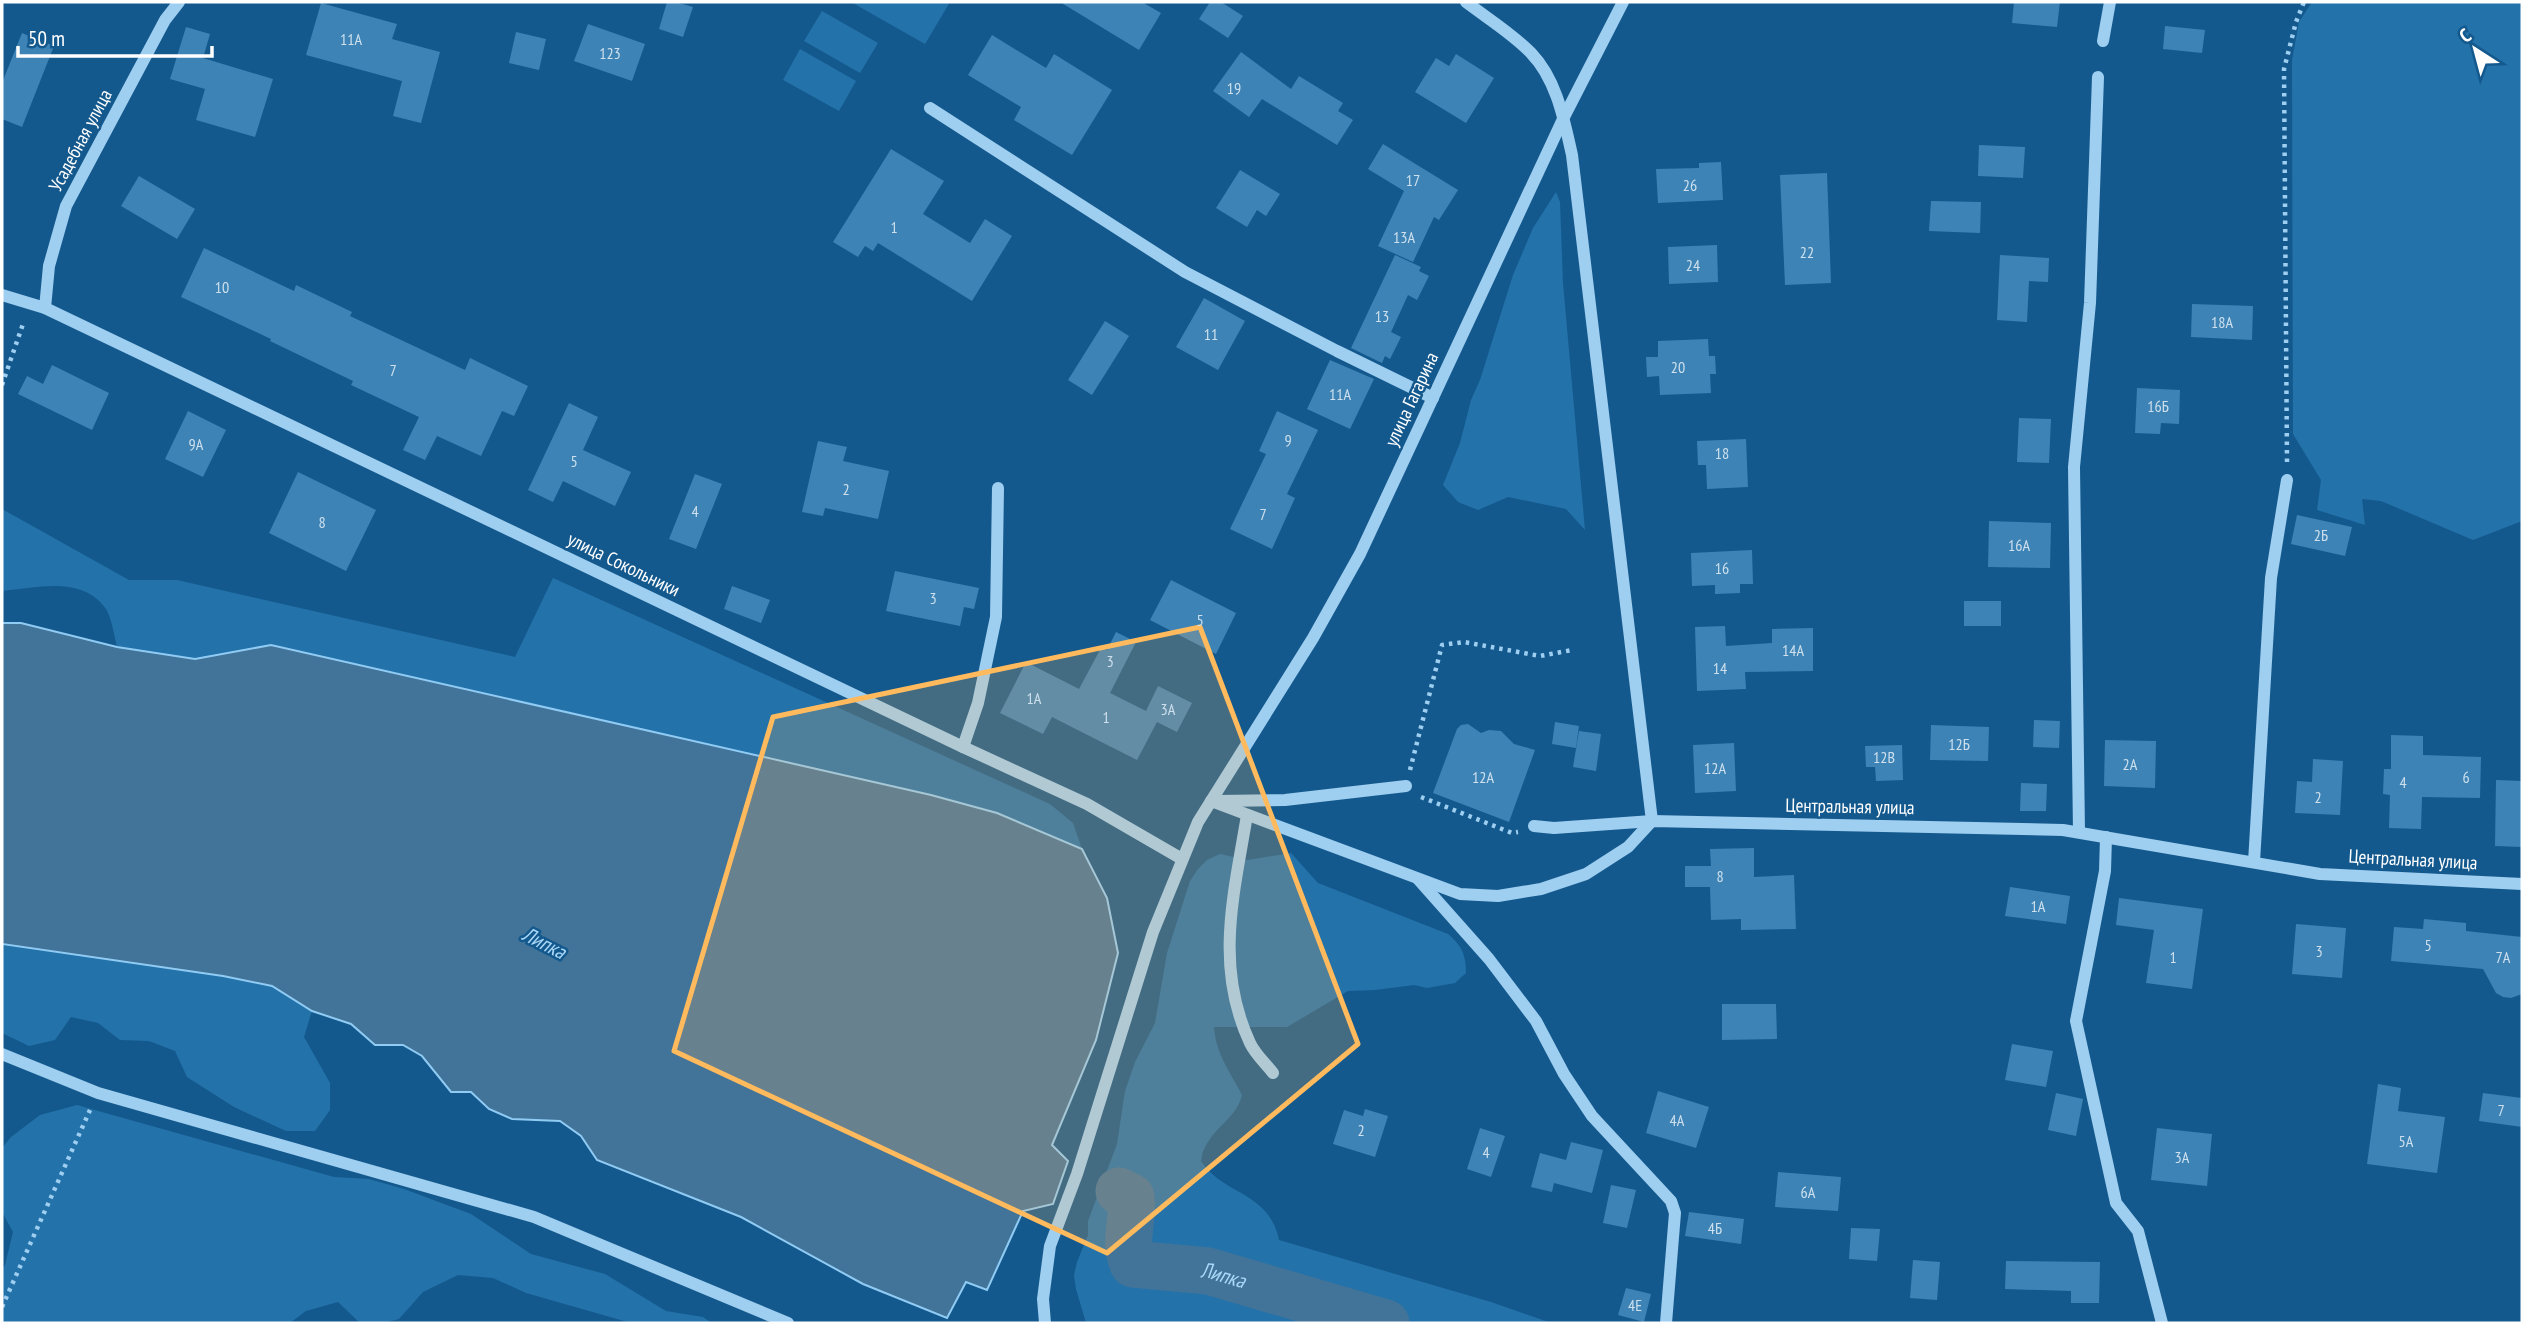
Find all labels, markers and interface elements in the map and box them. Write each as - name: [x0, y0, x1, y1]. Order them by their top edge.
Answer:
- scale bar: [18, 14, 212, 58]
- north arrow: [2440, 14, 2510, 84]
- text: С: [2454, 23, 2476, 48]
- text: 50 m: [28, 25, 65, 52]
- house number: 11А: [340, 29, 362, 49]
- house number: 123: [599, 43, 621, 63]
- house number: 19: [1227, 78, 1241, 98]
- street label: Усадебная улица: [43, 85, 117, 195]
- house number: 17: [1406, 170, 1420, 190]
- house number: 26: [1683, 175, 1697, 195]
- house number: 1: [890, 217, 898, 237]
- house number: 13А: [1393, 227, 1415, 247]
- house number: 22: [1800, 242, 1814, 262]
- house number: 24: [1686, 255, 1700, 275]
- house number: 10: [215, 277, 229, 297]
- house number: 13: [1375, 306, 1389, 326]
- house number: 18А: [2211, 312, 2233, 332]
- house number: 11: [1204, 324, 1218, 344]
- street label: улица Гагарина: [1379, 348, 1443, 450]
- house number: 20: [1671, 357, 1685, 377]
- house number: 7: [389, 360, 397, 380]
- house number: 11А: [1329, 384, 1351, 404]
- house number: 16Б: [2147, 396, 2169, 416]
- house number: 9: [1284, 430, 1292, 450]
- house number: 9А: [189, 434, 204, 454]
- house number: 18: [1715, 443, 1729, 463]
- house number: 5: [570, 451, 578, 471]
- house number: 2: [842, 479, 850, 499]
- house number: 4: [691, 501, 699, 521]
- house number: 7: [1259, 504, 1267, 524]
- house number: 8: [318, 512, 326, 532]
- house number: 2Б: [2314, 525, 2328, 545]
- street label: улица Сокольники: [564, 526, 684, 602]
- house number: 16А: [2008, 535, 2030, 555]
- house number: 16: [1715, 558, 1729, 578]
- house number: 3: [929, 588, 937, 608]
- house number: 5: [1196, 610, 1204, 630]
- house number: 14А: [1782, 640, 1804, 660]
- house number: 3: [1106, 651, 1114, 671]
- house number: 14: [1713, 658, 1727, 678]
- house number: 1А: [1027, 688, 1042, 708]
- house number: 3А: [1161, 699, 1176, 719]
- house number: 1: [1102, 707, 1110, 727]
- house number: 12Б: [1948, 734, 1970, 754]
- house number: 12В: [1873, 747, 1895, 767]
- house number: 2А: [2123, 754, 2138, 774]
- house number: 12А: [1704, 758, 1726, 778]
- house number: 12А: [1472, 767, 1494, 787]
- house number: 6: [2462, 767, 2470, 787]
- house number: 4: [2399, 772, 2407, 792]
- house number: 2: [2314, 787, 2322, 807]
- street label: Центральная улица: [1785, 793, 1915, 819]
- street label: Центральная улица: [2348, 844, 2478, 874]
- house number: 8: [1716, 866, 1724, 886]
- house number: 1А: [2031, 896, 2046, 916]
- water label: Липка: [517, 920, 572, 966]
- house number: 5: [2424, 935, 2432, 955]
- house number: 3: [2315, 941, 2323, 961]
- house number: 1: [2169, 947, 2177, 967]
- house number: 7А: [2496, 947, 2511, 967]
- house number: 7: [2497, 1100, 2505, 1120]
- house number: 4А: [1670, 1110, 1685, 1130]
- house number: 2: [1357, 1120, 1365, 1140]
- house number: 5А: [2399, 1131, 2414, 1151]
- house number: 4: [1482, 1142, 1490, 1162]
- house number: 3А: [2175, 1147, 2190, 1167]
- house number: 6А: [1801, 1182, 1816, 1202]
- house number: 4Б: [1708, 1218, 1722, 1238]
- water label: Липка: [1199, 1256, 1250, 1295]
- house number: 4Е: [1628, 1295, 1642, 1315]

